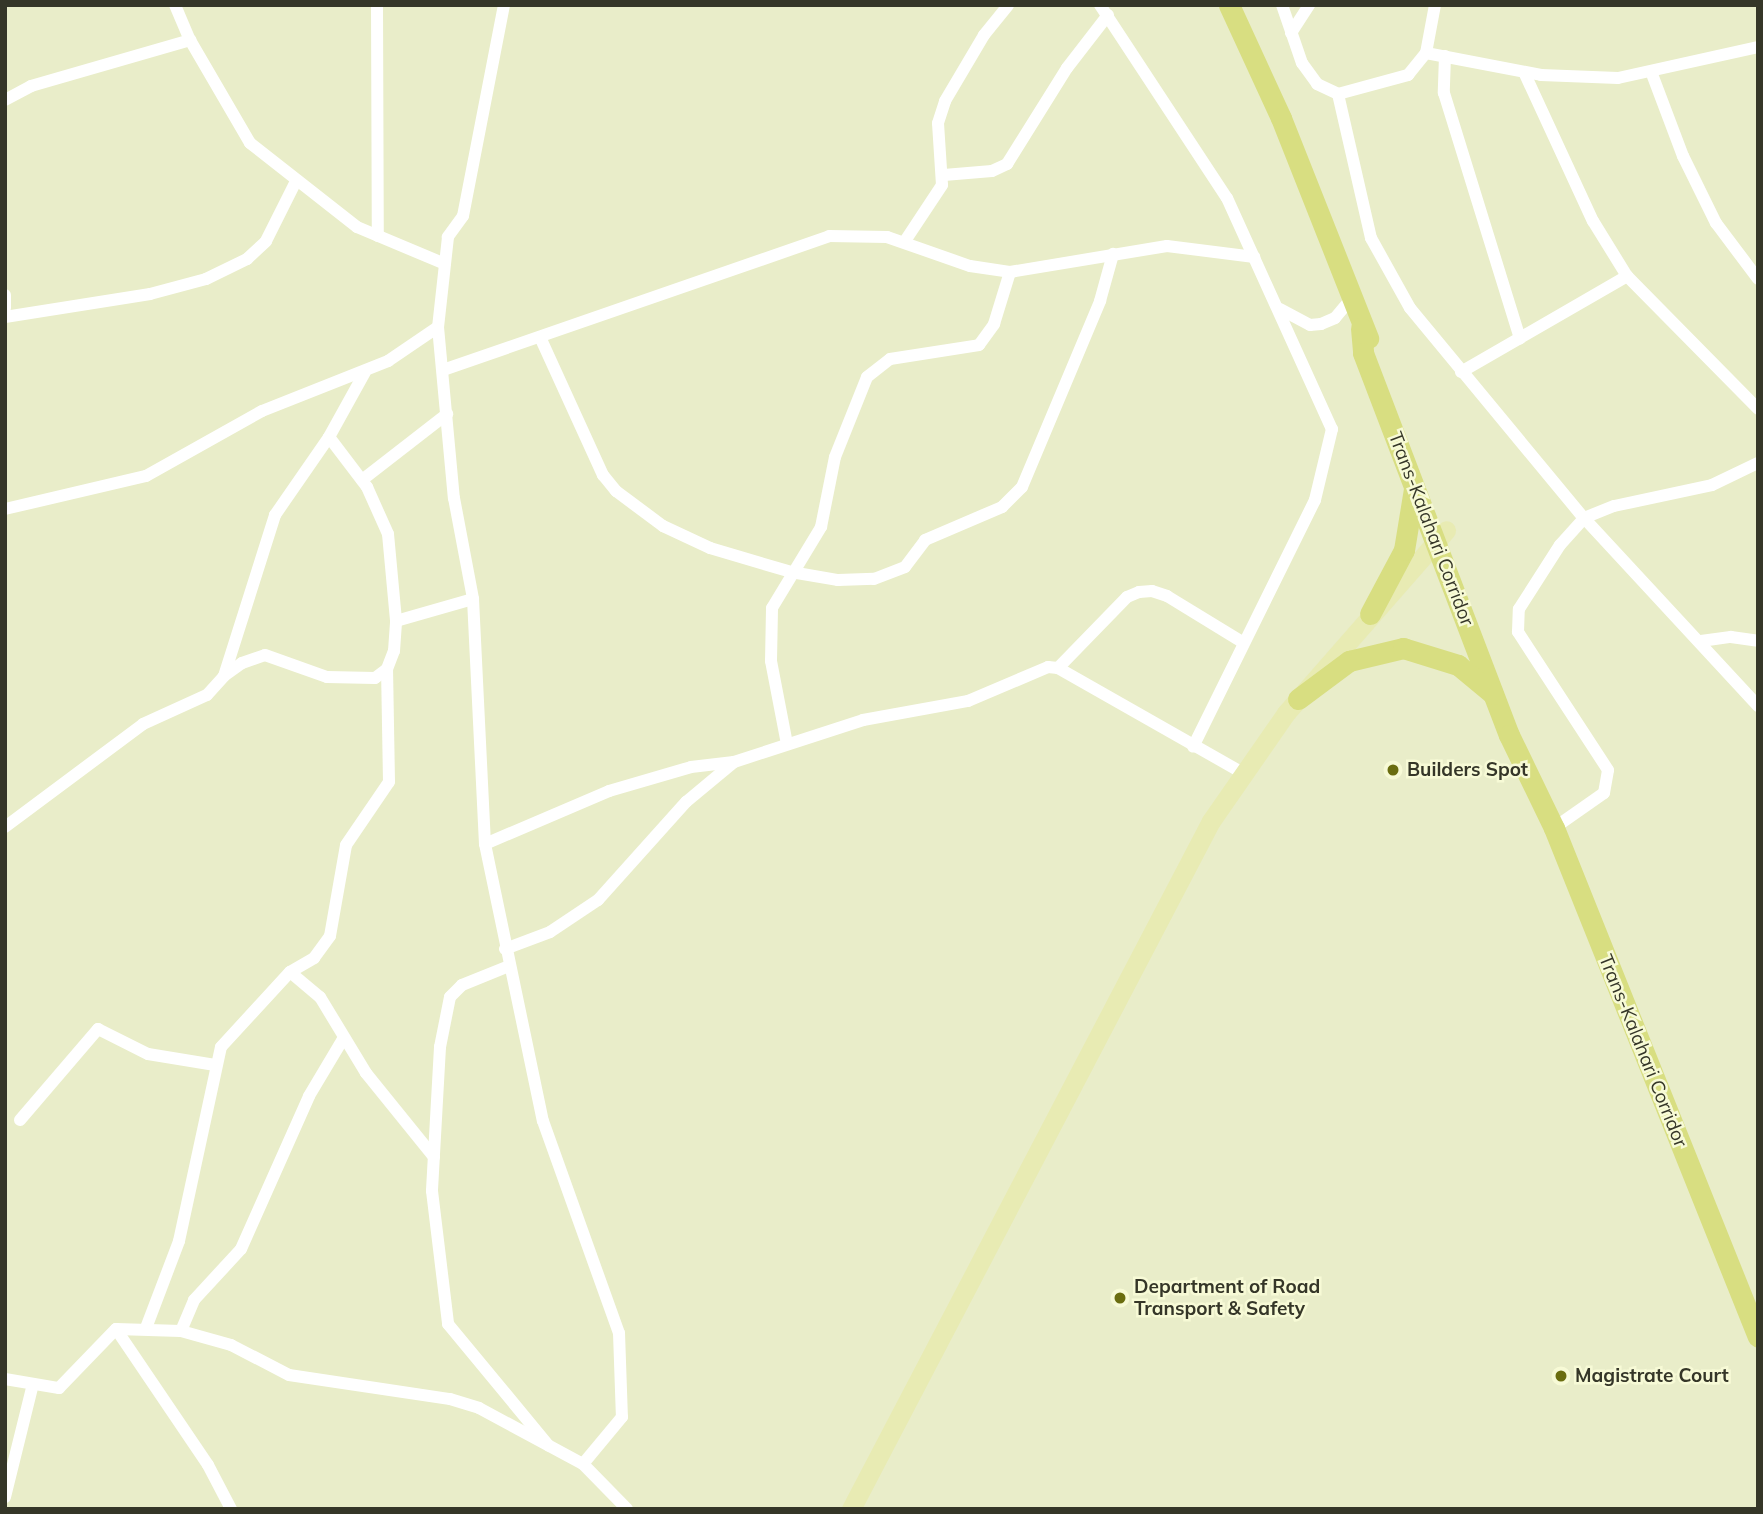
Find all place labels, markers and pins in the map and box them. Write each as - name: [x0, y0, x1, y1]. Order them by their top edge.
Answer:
- place label: Builders Spot: [1407, 759, 1528, 781]
- marker: Builders Spot: [1385, 762, 1401, 778]
- place label: Department of Road Transport & Safety: [1134, 1276, 1320, 1320]
- marker: Department of Road Transport & Safety: [1112, 1290, 1128, 1306]
- place label: Magistrate Court: [1575, 1365, 1729, 1387]
- marker: Magistrate Court: [1553, 1368, 1569, 1384]

